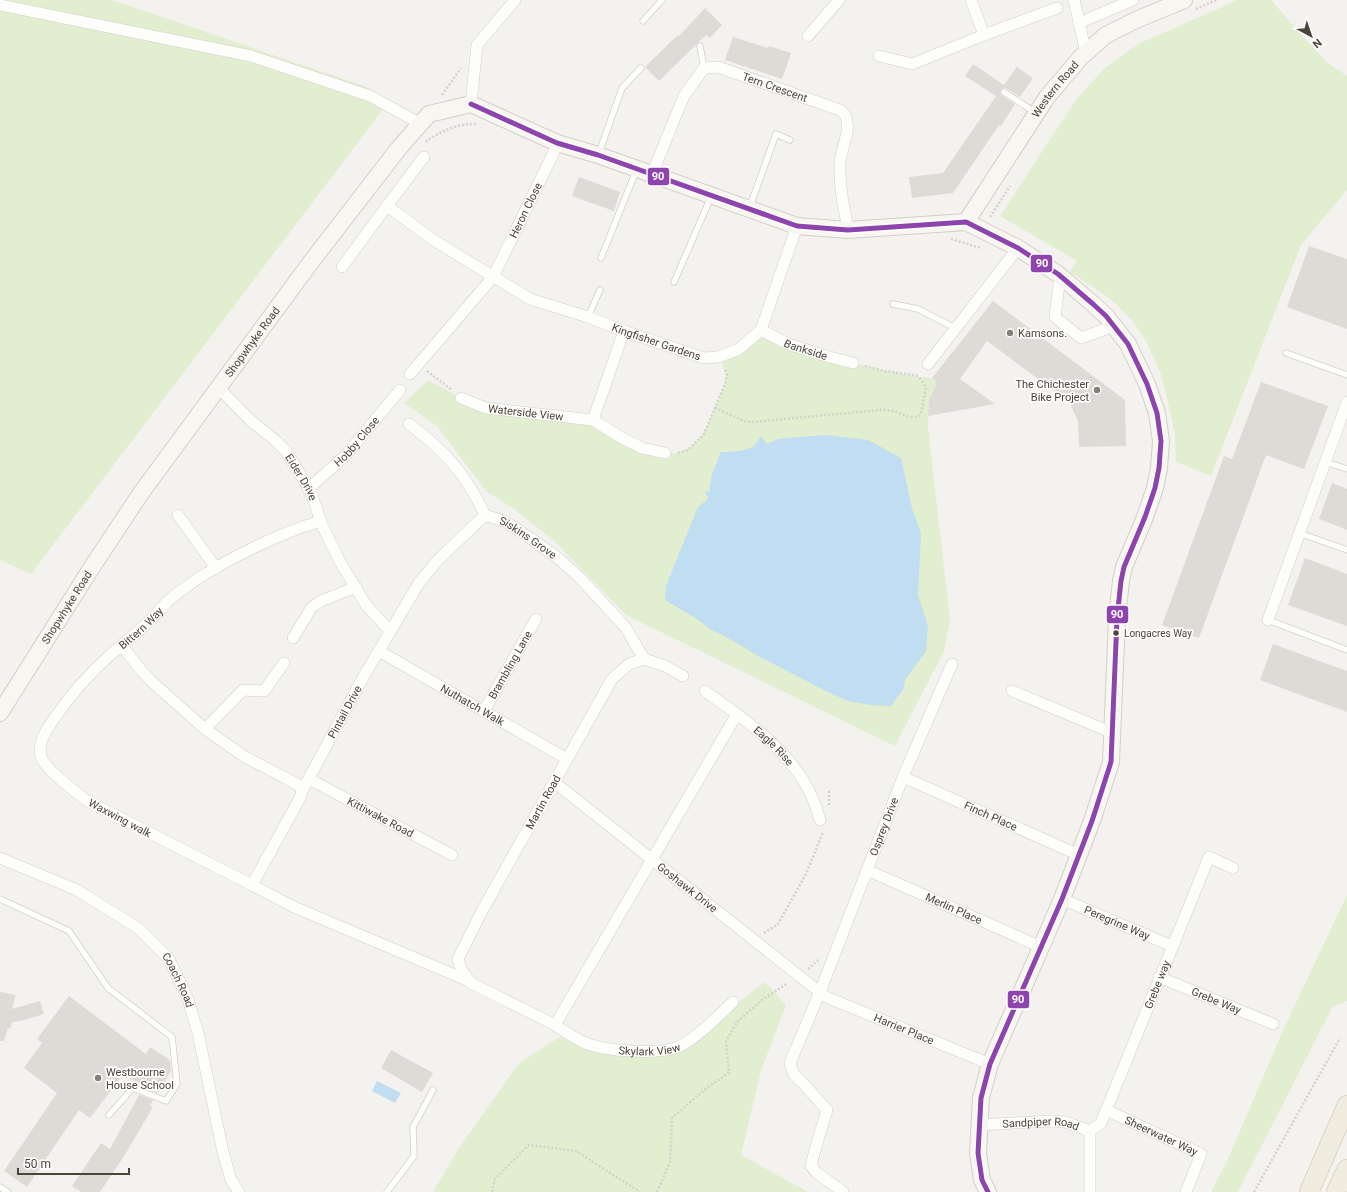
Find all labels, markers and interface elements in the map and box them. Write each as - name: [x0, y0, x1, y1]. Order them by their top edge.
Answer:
- north arrow: [1291, 16, 1331, 56]
- text: N: [1310, 36, 1324, 51]
- street label: Western Road: [1029, 59, 1082, 120]
- street label: Tern Crescent: [740, 70, 809, 105]
- line badge: 90: [647, 167, 670, 186]
- text: 90: [652, 170, 664, 183]
- street label: Heron Close: [507, 180, 545, 240]
- line badge: 90: [1030, 254, 1053, 273]
- text: 90: [1036, 257, 1048, 270]
- street label: Shopwhyke Road: [223, 304, 283, 380]
- street label: Kingfisher Gardens: [610, 321, 703, 364]
- place label: Kamsons.: [1018, 327, 1067, 340]
- marker: Kamsons.: [1005, 328, 1015, 338]
- street label: Bankside: [781, 337, 829, 363]
- place label: The Chichester Bike Project: [1015, 378, 1089, 404]
- marker: The Chichester Bike Project: [1092, 385, 1102, 395]
- street label: Waterside View: [487, 402, 565, 424]
- street label: Hobby Close: [332, 414, 382, 470]
- street label: Eider Drive: [282, 452, 319, 502]
- street label: Siskins Grove: [498, 514, 559, 562]
- street label: Shopwhyke Road: [39, 569, 95, 646]
- street label: Bittern Way: [116, 604, 167, 652]
- line badge: 90: [1106, 605, 1129, 624]
- text: 90: [1111, 608, 1123, 621]
- marker: Longacres Way: [1111, 628, 1121, 638]
- place label: Longacres Way: [1124, 628, 1192, 639]
- street label: Brambling Lane: [486, 629, 535, 702]
- street label: Nuthatch Walk: [438, 682, 507, 729]
- street label: Pintail Drive: [326, 683, 365, 741]
- street label: Eagle Rise: [751, 724, 796, 768]
- street label: Martin Road: [523, 773, 564, 832]
- street label: Kittiwake Road: [345, 795, 416, 840]
- street label: Osprey Drive: [867, 795, 902, 858]
- street label: Waxwing walk: [86, 796, 154, 841]
- street label: Finch Place: [962, 799, 1019, 834]
- street label: Goshawk Drive: [654, 860, 720, 916]
- street label: Merlin Place: [923, 891, 984, 927]
- street label: Peregrine Way: [1082, 903, 1153, 943]
- street label: Coach Road: [159, 950, 196, 1009]
- street label: Grebe way: [1142, 958, 1174, 1011]
- street label: Grebe Way: [1189, 985, 1244, 1017]
- line badge: 90: [1007, 990, 1030, 1009]
- text: 90: [1012, 993, 1024, 1006]
- street label: Harrier Place: [872, 1011, 936, 1047]
- street label: Skylark View: [618, 1040, 683, 1058]
- place label: Westbourne House School: [106, 1066, 174, 1092]
- marker: Westbourne House School: [93, 1073, 103, 1083]
- street label: Sheerwater Way: [1123, 1114, 1200, 1159]
- street label: Sandpiper Road: [1002, 1115, 1081, 1134]
- scale bar: [18, 1150, 129, 1176]
- text: 50 m: [24, 1157, 51, 1171]

